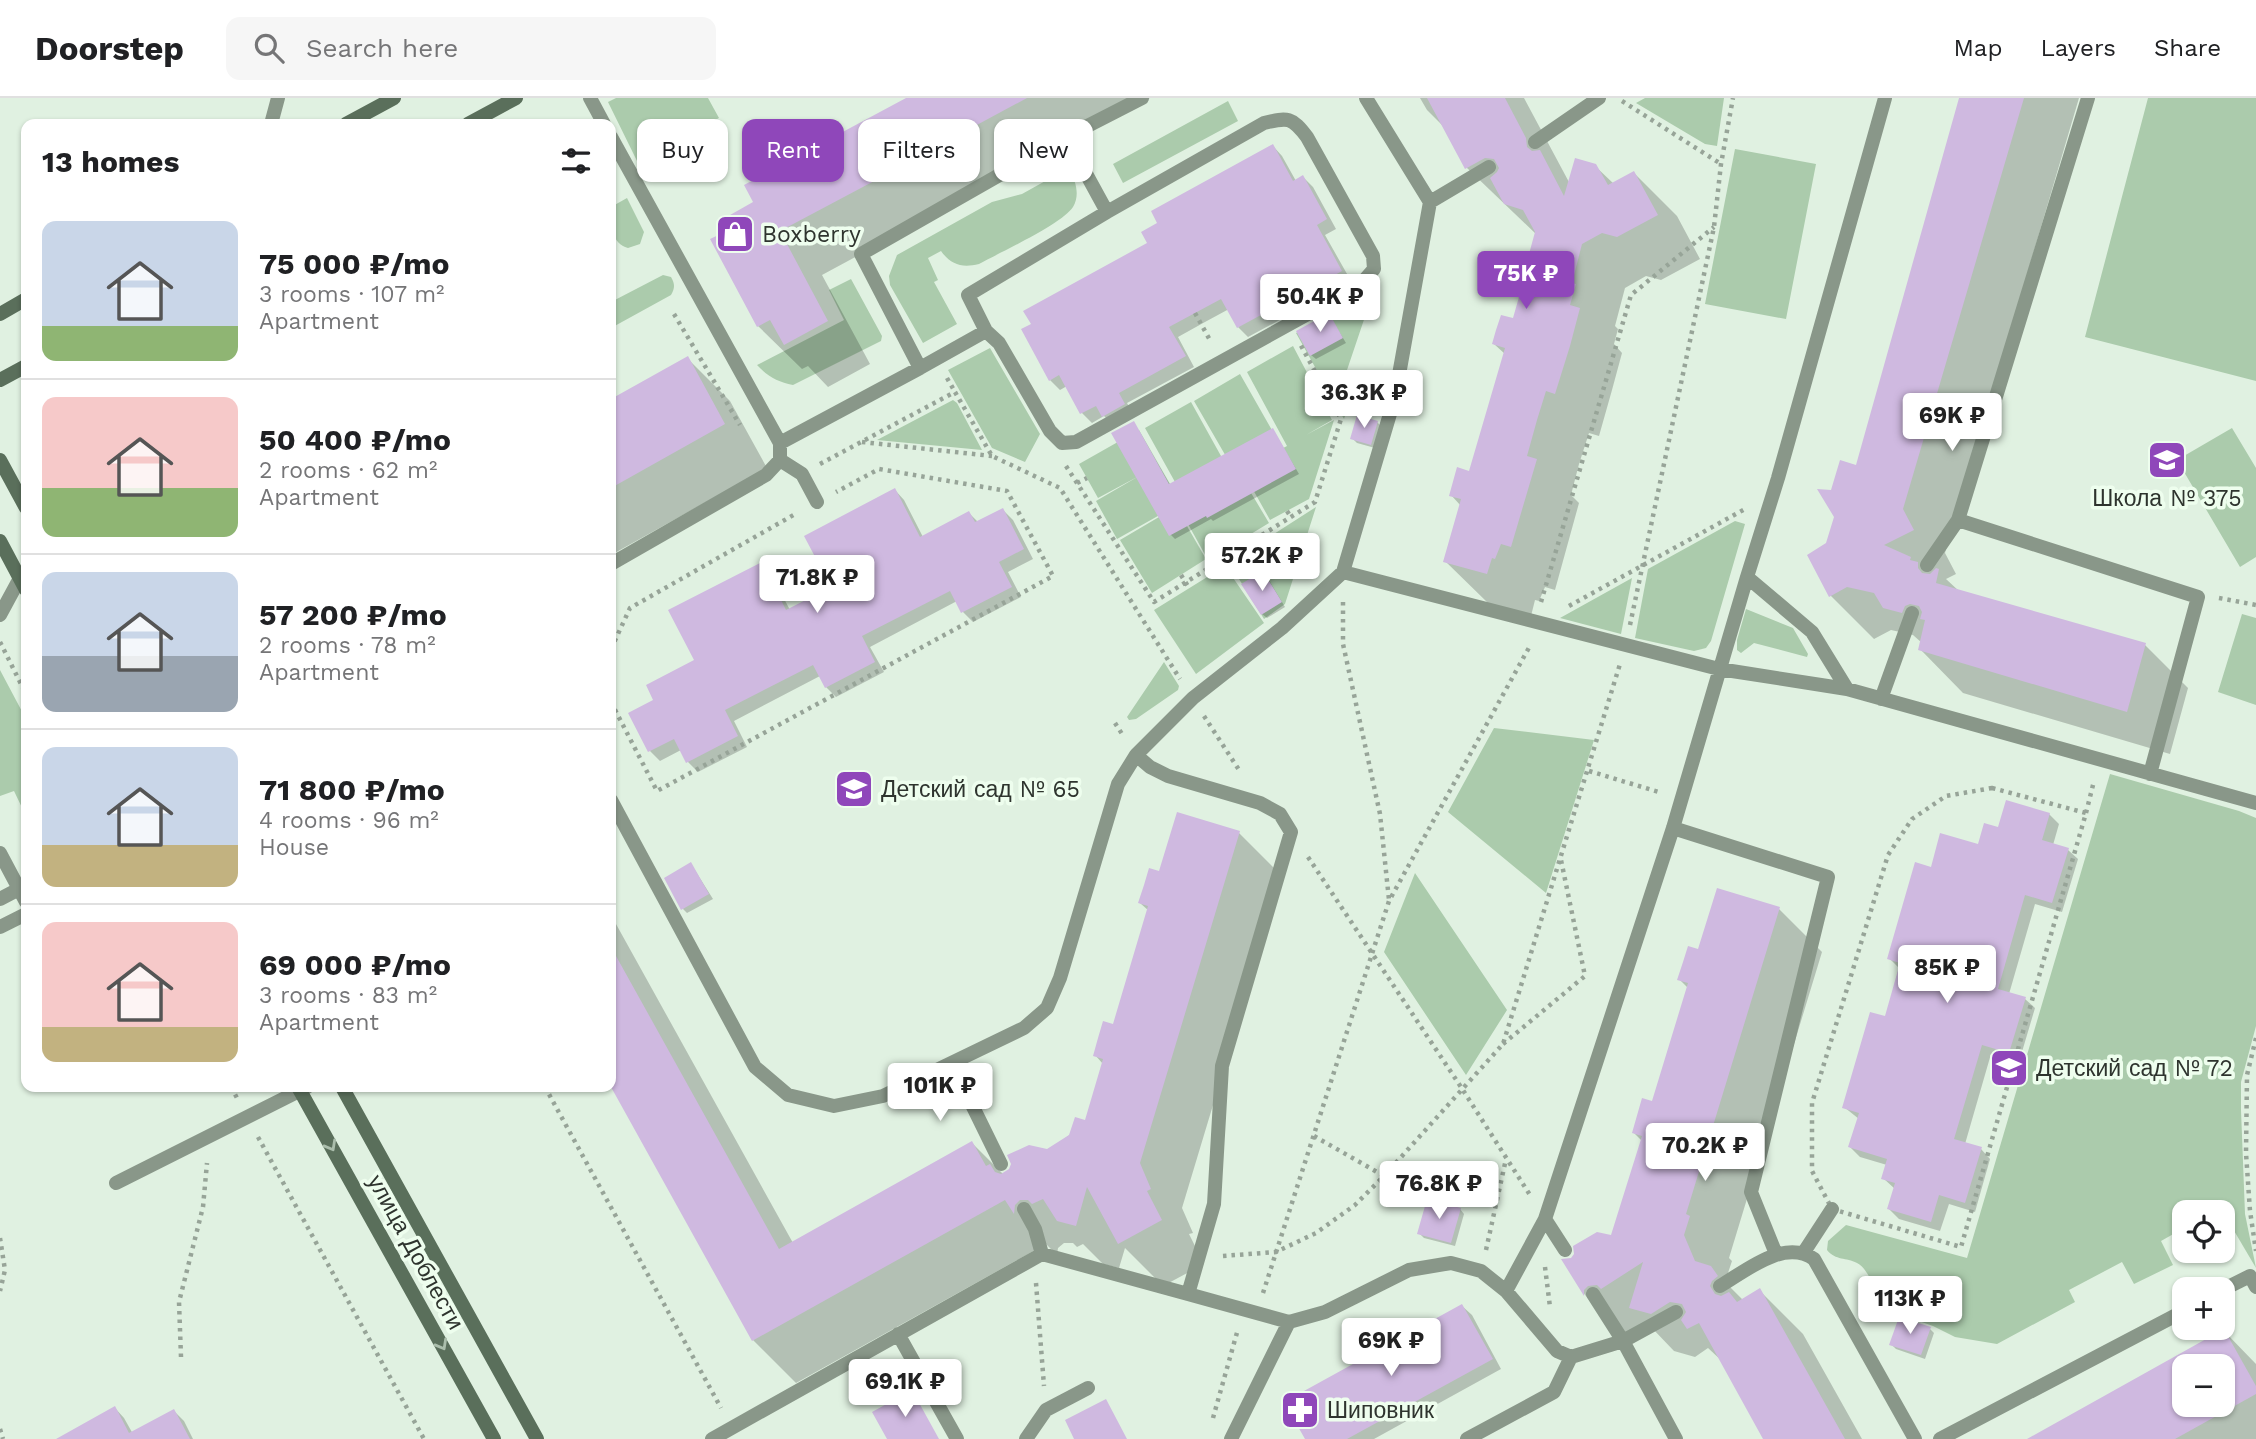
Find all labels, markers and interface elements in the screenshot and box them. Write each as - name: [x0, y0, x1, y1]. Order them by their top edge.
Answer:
- search box: [226, 17, 716, 80]
- text: Doorstep: [35, 29, 184, 68]
- icon: search: [250, 29, 288, 67]
- text: Search here: [306, 33, 458, 63]
- text: Map: [1954, 34, 2002, 62]
- text: Layers: [2040, 34, 2116, 62]
- text: Share: [2154, 34, 2221, 62]
- chip: Buy: [637, 119, 728, 182]
- chip: Rent: [742, 119, 844, 182]
- chip: Filters: [858, 119, 980, 182]
- chip: New: [994, 119, 1093, 182]
- icon: filters: [557, 142, 595, 180]
- text: 13 homes: [42, 144, 179, 179]
- shop icon: Boxberry: [714, 213, 756, 255]
- place label: Boxberry: [762, 221, 861, 248]
- text: 75 000 ₽/mo: [259, 246, 449, 281]
- icon: home: [98, 249, 182, 333]
- pin: 75K ₽: [1477, 252, 1575, 311]
- text: 75K ₽: [1493, 260, 1559, 287]
- pin: 50.4K ₽: [1255, 274, 1385, 334]
- text: 3 rooms · 107 m²: [259, 281, 445, 308]
- text: 50.4K ₽: [1276, 283, 1364, 310]
- text: Apartment: [259, 308, 379, 335]
- pin: 36.3K ₽: [1299, 370, 1429, 430]
- text: 36.3K ₽: [1321, 379, 1407, 406]
- pin: 69K ₽: [1903, 394, 2001, 453]
- text: 69K ₽: [1919, 402, 1985, 429]
- text: 50 400 ₽/mo: [259, 422, 451, 457]
- icon: home: [98, 425, 182, 509]
- school or university icon: Школа № 375: [2146, 439, 2188, 481]
- text: 2 rooms · 62 m²: [259, 457, 437, 484]
- text: Apartment: [259, 484, 379, 511]
- place label: Школа № 375: [2092, 485, 2242, 512]
- pin: 57.2K ₽: [1197, 533, 1327, 593]
- text: 57.2K ₽: [1221, 542, 1303, 569]
- pin: 71.8K ₽: [752, 556, 882, 615]
- text: 71.8K ₽: [775, 564, 859, 591]
- text: 57 200 ₽/mo: [259, 597, 447, 632]
- icon: home: [98, 600, 182, 684]
- text: 2 rooms · 78 m²: [259, 632, 436, 659]
- text: Apartment: [259, 659, 379, 686]
- school or university icon: Детский сад № 65: [833, 768, 875, 810]
- text: 71 800 ₽/mo: [259, 772, 445, 807]
- icon: home: [98, 775, 182, 859]
- place label: Детский сад № 65: [881, 776, 1080, 803]
- text: 4 rooms · 96 m²: [259, 807, 439, 834]
- text: House: [259, 834, 329, 861]
- pin: 85K ₽: [1898, 946, 1996, 1005]
- text: 69 000 ₽/mo: [259, 947, 451, 982]
- icon: home: [98, 950, 182, 1034]
- text: 85K ₽: [1914, 954, 1980, 981]
- text: 3 rooms · 83 m²: [259, 982, 437, 1009]
- text: Apartment: [259, 1009, 379, 1036]
- school or university icon: Детский сад № 72: [1988, 1047, 2030, 1089]
- place label: Детский сад № 72: [2036, 1055, 2233, 1082]
- pin: 101K ₽: [883, 1063, 997, 1123]
- text: 101K ₽: [904, 1072, 976, 1099]
- pin: 70.2K ₽: [1640, 1124, 1770, 1183]
- text: 70.2K ₽: [1662, 1132, 1748, 1159]
- one-way arrow: [323, 1139, 336, 1152]
- pin: 76.8K ₽: [1374, 1162, 1504, 1221]
- street label: улица Доблести: [362, 1170, 469, 1334]
- text: 76.8K ₽: [1396, 1170, 1482, 1197]
- map controls: [2172, 1200, 2235, 1417]
- button: locate: [2172, 1200, 2235, 1263]
- pin: 113K ₽: [1853, 1276, 1967, 1336]
- button: +: [2172, 1277, 2235, 1340]
- text: 113K ₽: [1874, 1285, 1946, 1312]
- pin: 69K ₽: [1342, 1318, 1440, 1378]
- text: 69K ₽: [1358, 1327, 1424, 1354]
- one-way arrow: [434, 1338, 447, 1350]
- button: −: [2172, 1354, 2235, 1417]
- pin: 69.1K ₽: [840, 1360, 970, 1419]
- text: 69.1K ₽: [865, 1368, 945, 1395]
- pharmacy icon: Шиповник: [1279, 1389, 1321, 1431]
- place label: Шиповник: [1327, 1397, 1435, 1424]

